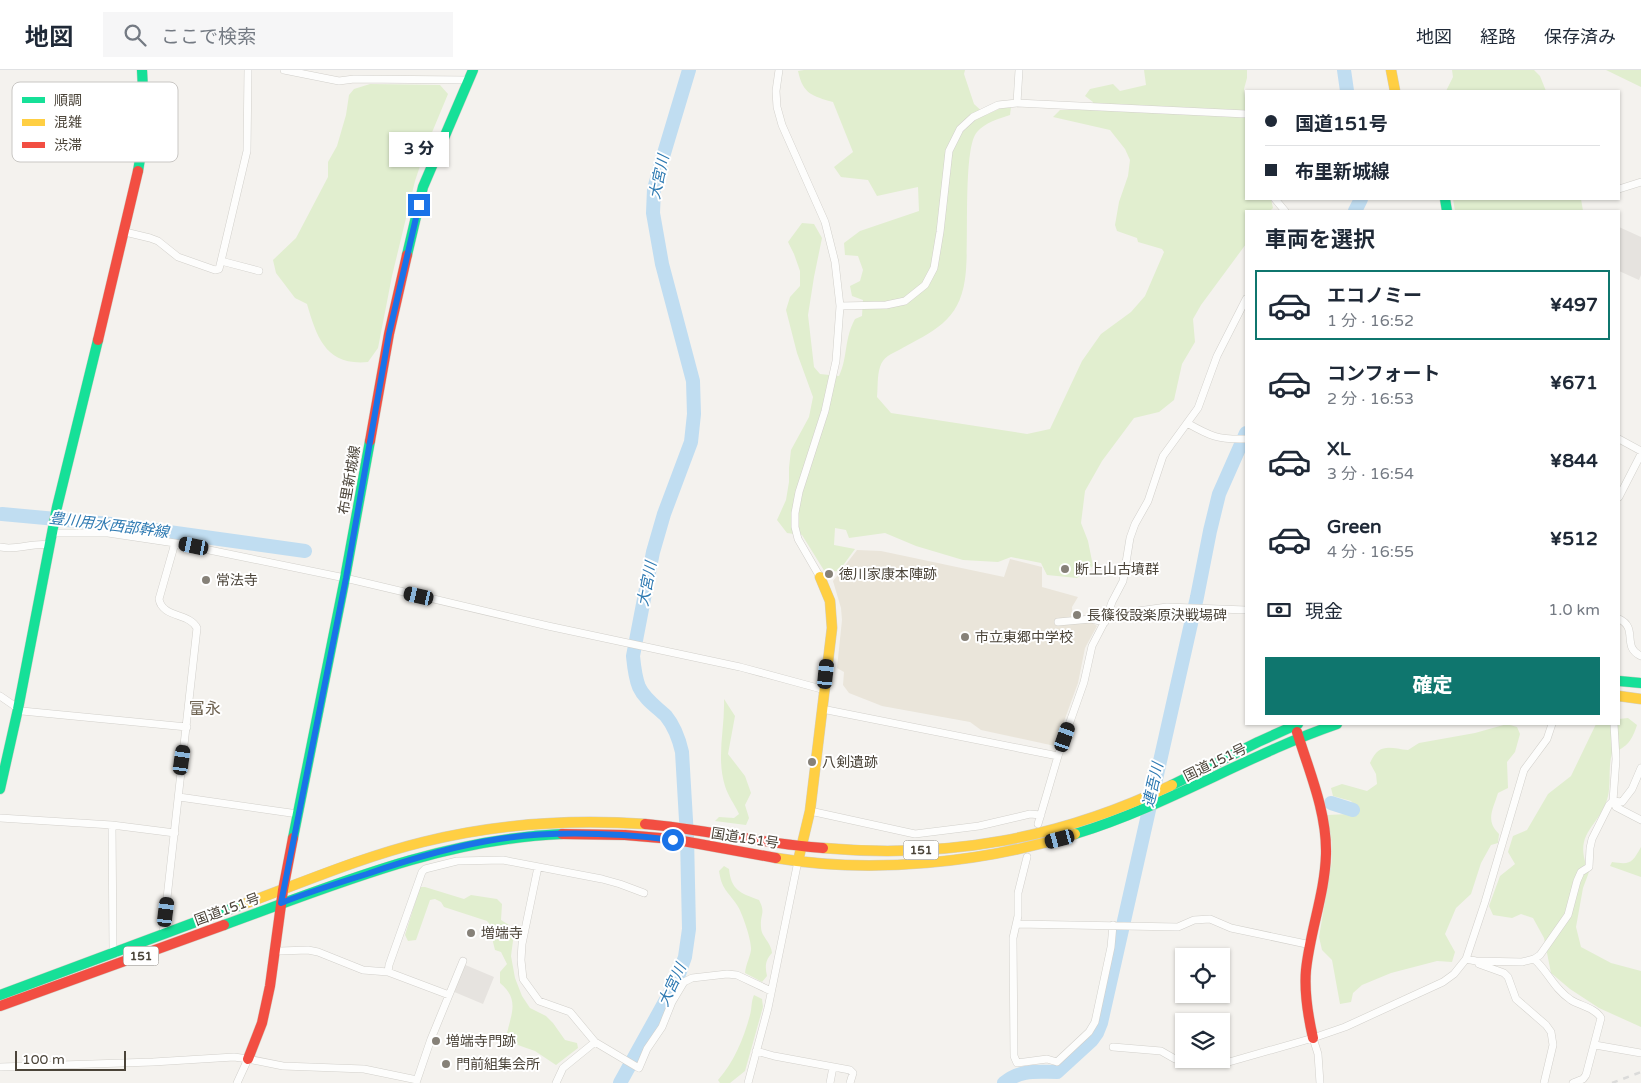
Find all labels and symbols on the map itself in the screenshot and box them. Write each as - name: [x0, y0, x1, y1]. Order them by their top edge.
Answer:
- legend: [12, 82, 178, 162]
- text: 順調: [54, 92, 82, 109]
- text: 混雑: [54, 114, 82, 131]
- callout: 3 分: [389, 132, 449, 168]
- text: 渋滞: [54, 137, 82, 154]
- water label: 大宮川: [646, 151, 673, 201]
- route end: [408, 194, 430, 216]
- street label: 布里新城線: [335, 444, 364, 516]
- water label: 豊川用水西部幹線: [48, 509, 172, 541]
- car: [177, 536, 210, 556]
- water label: 大宮川: [634, 558, 661, 608]
- place label: 断上山古墳群: [1075, 561, 1159, 578]
- marker: 断上山古墳群: [1059, 563, 1071, 575]
- place label: 徳川家康本陣跡: [839, 566, 937, 583]
- marker: 徳川家康本陣跡: [823, 568, 835, 580]
- place label: 常法寺: [216, 572, 258, 589]
- marker: 常法寺: [200, 574, 212, 586]
- car: [402, 585, 435, 607]
- place label: 長篠役設楽原決戦場碑: [1087, 607, 1227, 624]
- marker: 長篠役設楽原決戦場碑: [1071, 609, 1083, 621]
- place label: 市立東郷中学校: [975, 629, 1073, 646]
- marker: 市立東郷中学校: [959, 631, 971, 643]
- car: [816, 658, 835, 690]
- district label: 富永: [189, 699, 221, 719]
- car: [1053, 720, 1076, 754]
- street label: 国道151号: [1181, 740, 1250, 785]
- car: [172, 744, 191, 776]
- place label: 八剣遺跡: [822, 754, 878, 771]
- marker: 八剣遺跡: [806, 756, 818, 768]
- water label: 連吾川: [1139, 759, 1167, 809]
- street label: 国道151号: [710, 825, 780, 852]
- car: [1043, 828, 1076, 850]
- route start: [662, 829, 684, 851]
- road number: 151: [904, 840, 938, 860]
- street label: 国道151号: [192, 890, 262, 929]
- car: [156, 896, 175, 928]
- place label: 増端寺: [481, 925, 523, 942]
- marker: 増端寺: [465, 927, 477, 939]
- road number: 151: [124, 946, 158, 966]
- water label: 大宮川: [654, 959, 691, 1009]
- place label: 増端寺門跡: [446, 1033, 516, 1050]
- marker: 増端寺門跡: [430, 1035, 442, 1047]
- scale bar: [15, 1048, 126, 1071]
- place label: 門前組集会所: [456, 1056, 540, 1073]
- marker: 門前組集会所: [440, 1058, 452, 1070]

